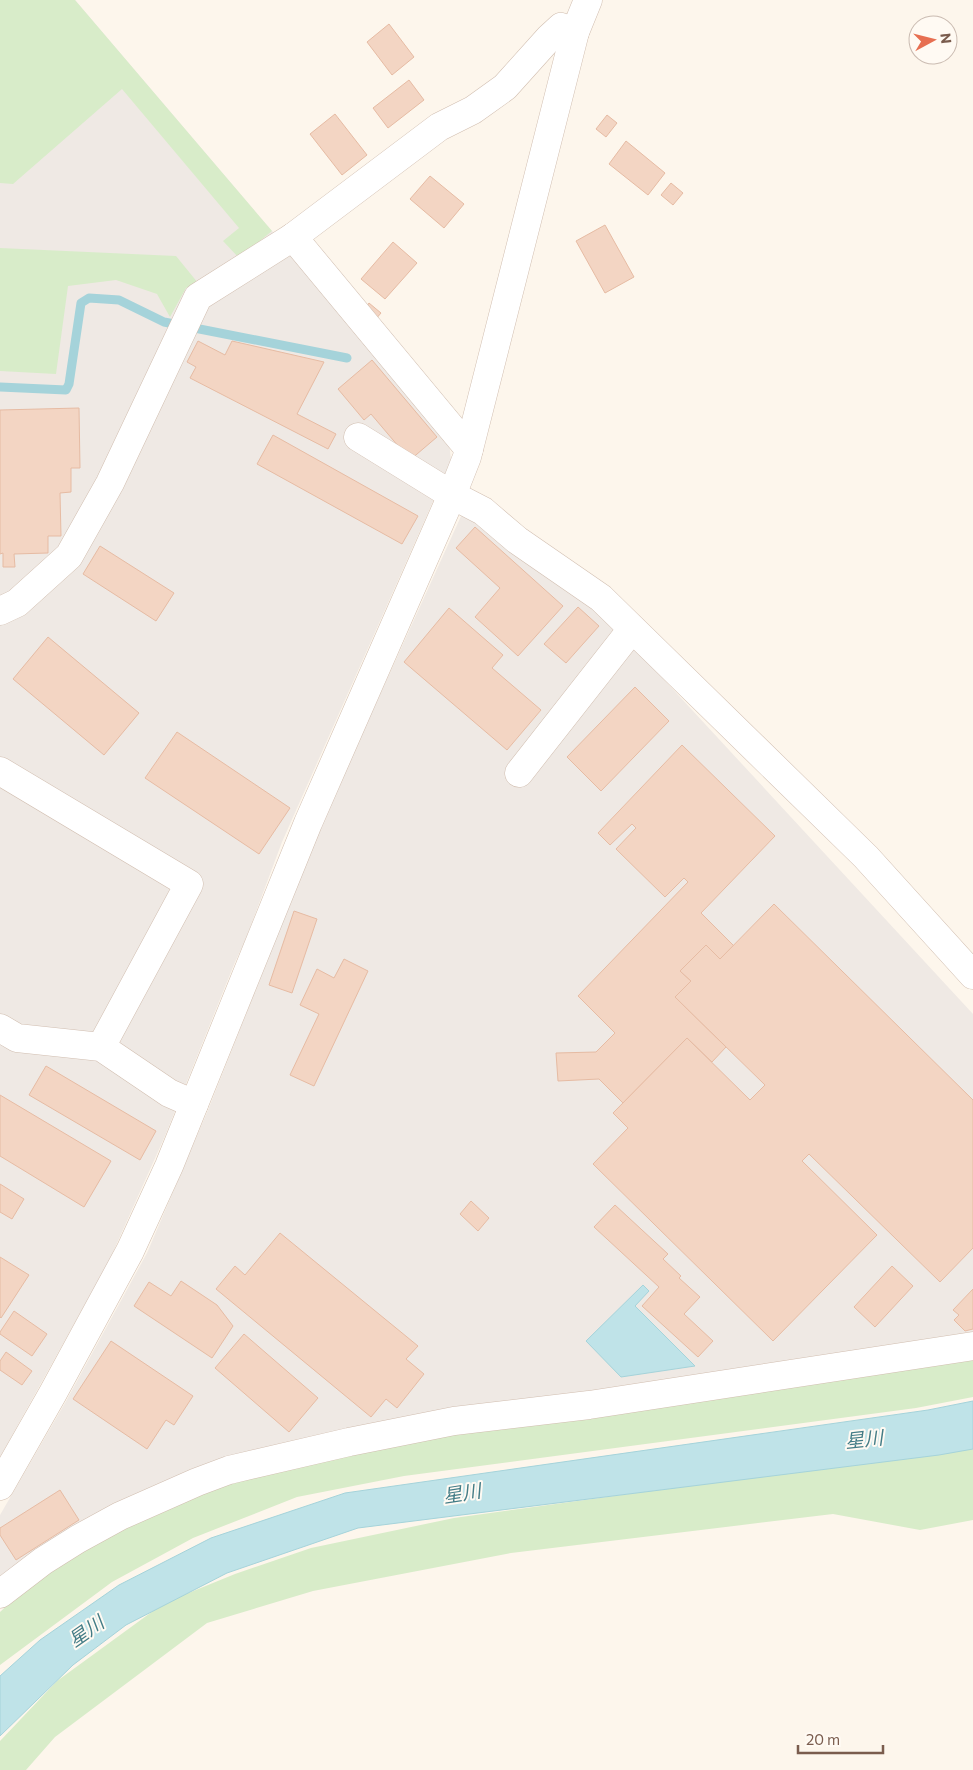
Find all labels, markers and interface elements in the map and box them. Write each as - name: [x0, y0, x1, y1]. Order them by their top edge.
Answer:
- north arrow: [908, 15, 958, 65]
- text: N: [937, 32, 955, 45]
- water label: 星川: [844, 1425, 886, 1452]
- water label: 星川: [441, 1478, 484, 1507]
- water label: 星川: [64, 1609, 110, 1651]
- scale bar: [798, 1722, 883, 1754]
- text: 20 m: [806, 1730, 840, 1748]

